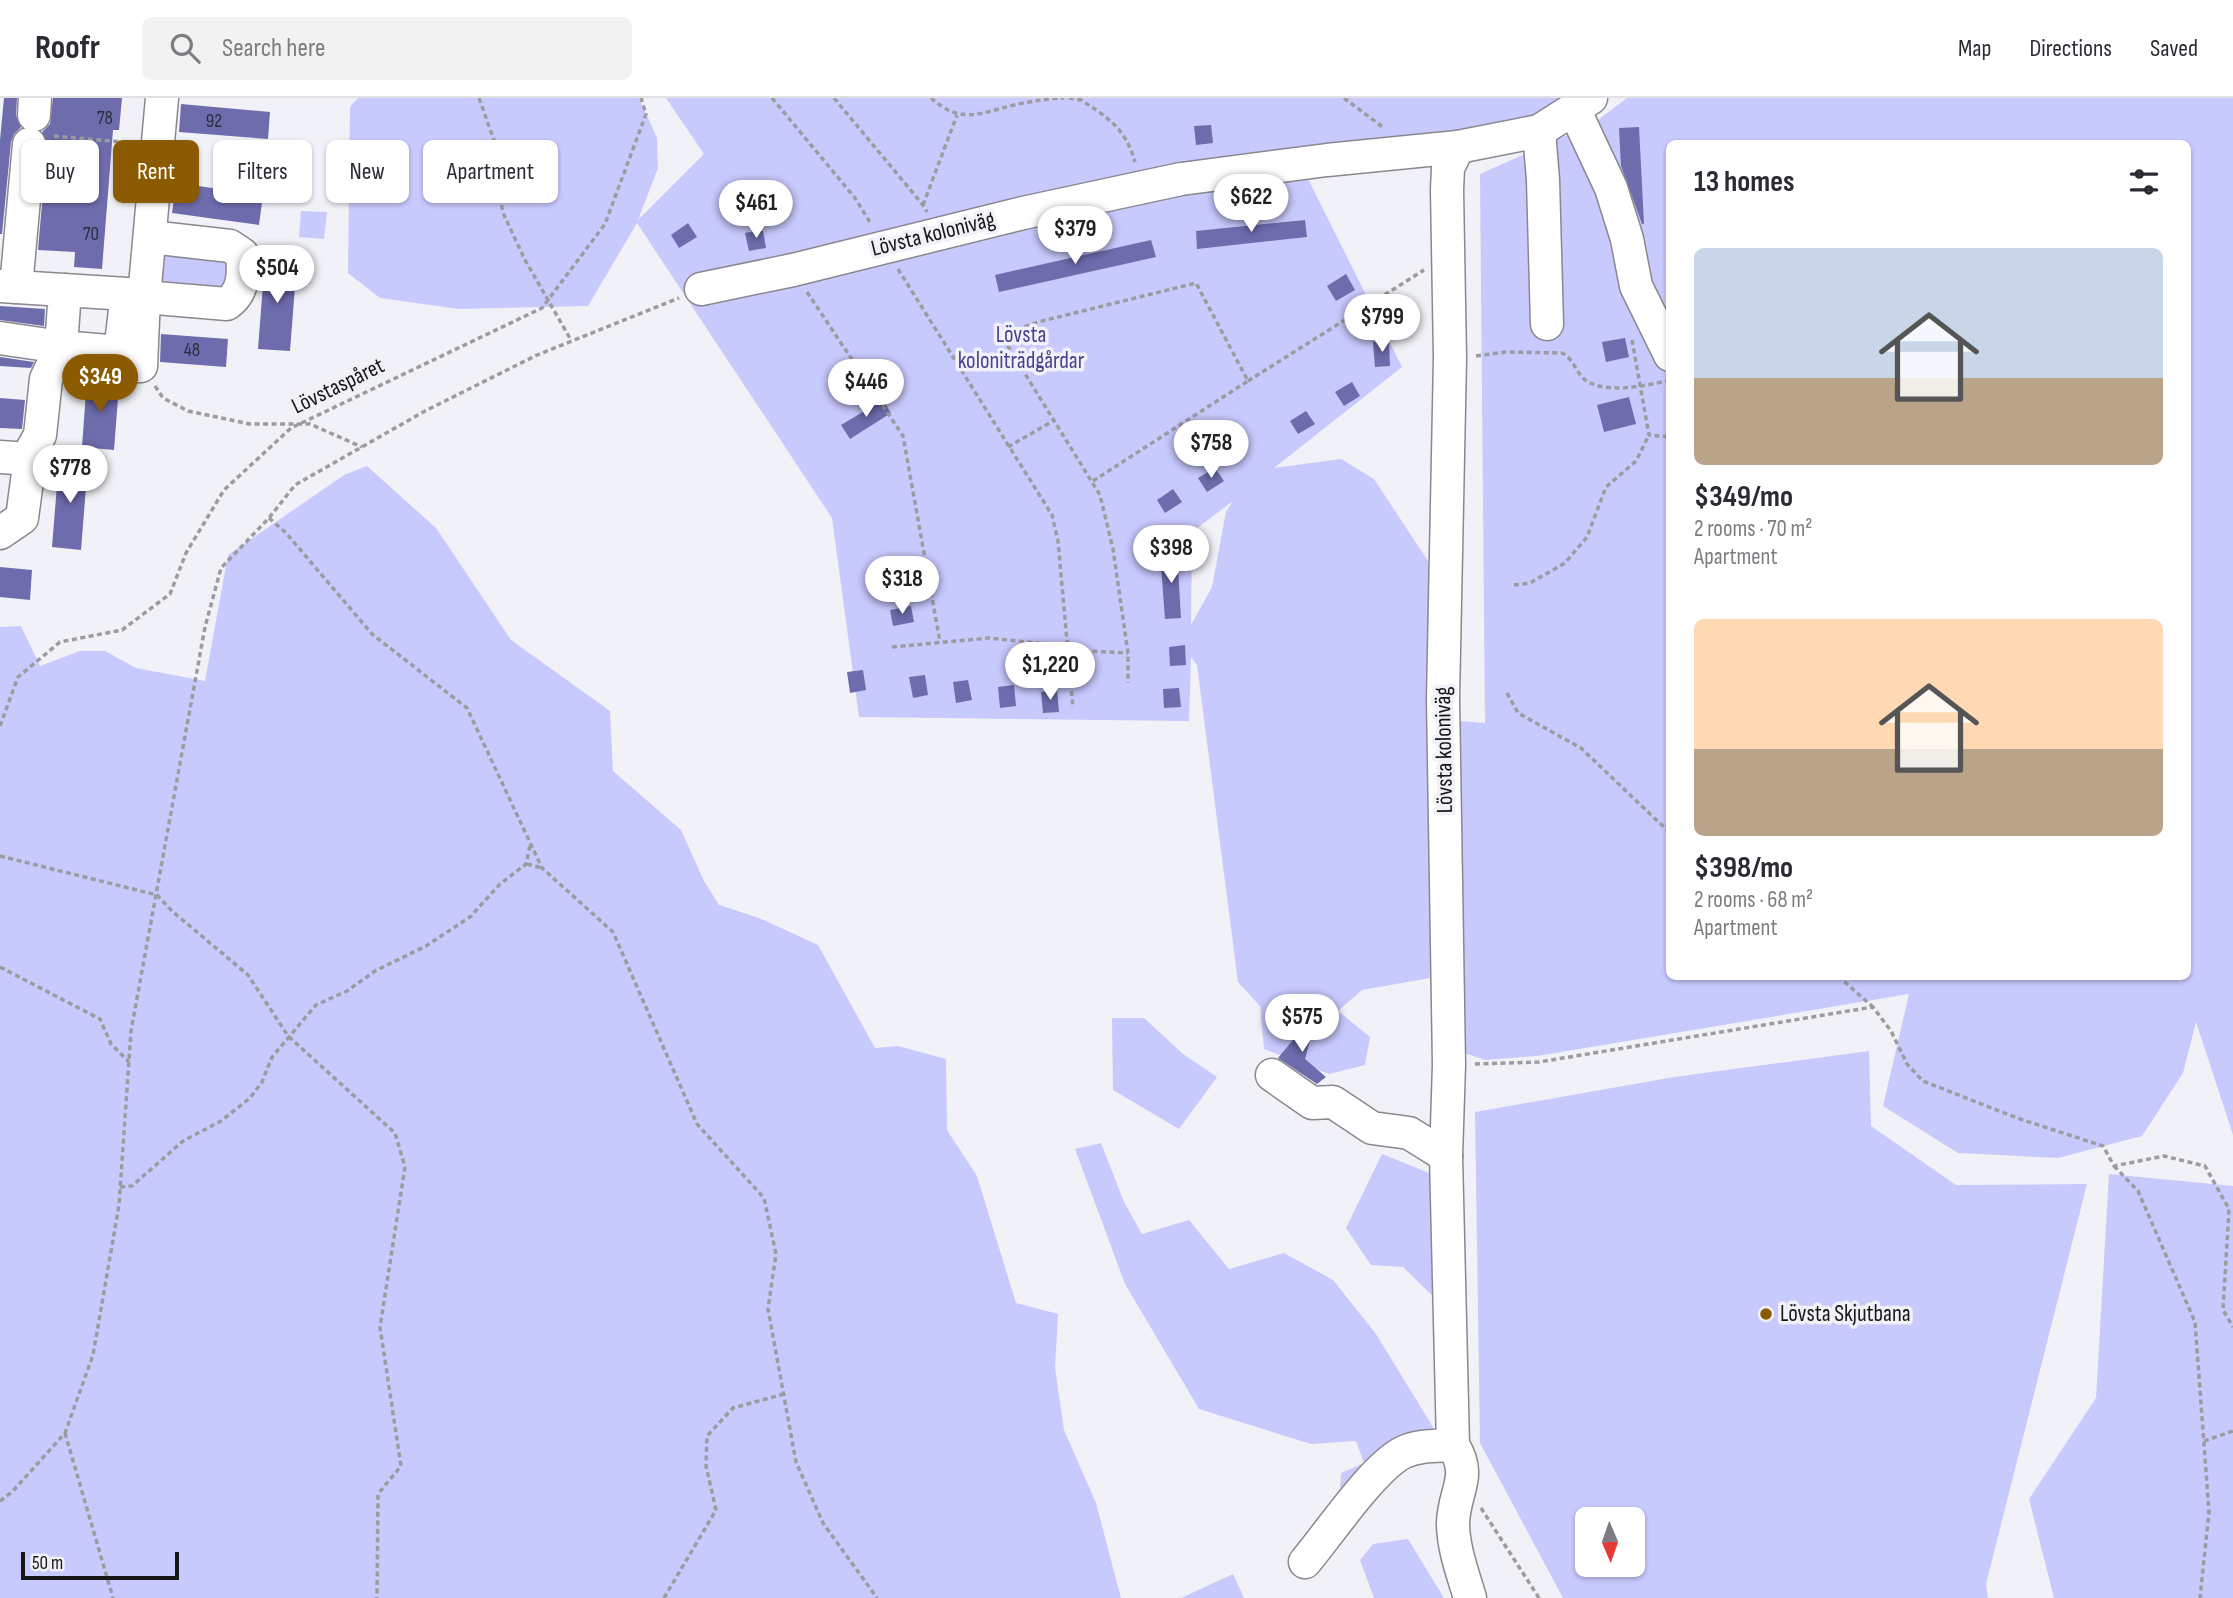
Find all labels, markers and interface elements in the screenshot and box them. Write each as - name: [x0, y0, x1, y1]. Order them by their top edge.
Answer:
- search box: [142, 17, 632, 80]
- text: Roofr: [35, 28, 100, 68]
- icon: search: [166, 29, 204, 67]
- text: Search here: [222, 33, 325, 64]
- text: Map: [1958, 34, 1991, 63]
- text: Directions: [2029, 34, 2112, 63]
- text: Saved: [2150, 34, 2198, 63]
- house number: 78: [97, 107, 113, 130]
- house number: 92: [206, 110, 222, 133]
- chip: Buy: [21, 140, 99, 203]
- chip: Rent: [113, 140, 199, 203]
- chip: Filters: [213, 140, 312, 203]
- chip: New: [326, 140, 409, 203]
- chip: Apartment: [423, 140, 558, 203]
- icon: filters: [2125, 163, 2163, 201]
- text: 13 homes: [1694, 164, 1795, 200]
- pin: $622: [1210, 174, 1292, 234]
- pin: $461: [715, 180, 797, 240]
- text: $622: [1230, 183, 1272, 211]
- text: $461: [735, 189, 777, 217]
- street label: Lövsta koloniväg: [868, 205, 998, 263]
- pin: $379: [1034, 206, 1116, 266]
- text: $379: [1053, 215, 1097, 243]
- house number: 70: [83, 223, 99, 246]
- pin: $504: [236, 246, 318, 305]
- text: $504: [255, 254, 299, 282]
- pin: $799: [1341, 294, 1423, 354]
- icon: home: [1866, 294, 1992, 420]
- text: $799: [1360, 303, 1404, 331]
- park label: Lövsta koloniträdgårdar: [958, 321, 1085, 375]
- house number: 48: [184, 339, 200, 362]
- street label: Lövstaspåret: [287, 352, 389, 420]
- pin: $349: [59, 354, 141, 414]
- pin: $446: [825, 360, 907, 419]
- text: $349: [78, 363, 122, 391]
- text: $446: [844, 368, 888, 396]
- pin: $758: [1170, 420, 1252, 480]
- text: $758: [1190, 429, 1232, 457]
- pin: $778: [29, 446, 111, 505]
- text: $778: [49, 454, 91, 482]
- text: $349/mo: [1694, 479, 1793, 515]
- text: 2 rooms · 70 m²: [1694, 515, 1812, 543]
- pin: $398: [1130, 526, 1212, 585]
- text: $398: [1149, 534, 1193, 562]
- text: Apartment: [1694, 543, 1778, 571]
- pin: $318: [861, 556, 943, 616]
- text: $318: [881, 565, 923, 593]
- pin: $1,220: [993, 642, 1107, 702]
- text: $1,220: [1021, 651, 1079, 679]
- icon: home: [1866, 665, 1992, 791]
- street label: Lövsta koloniväg: [1429, 686, 1459, 814]
- text: $398/mo: [1694, 850, 1793, 886]
- text: 2 rooms · 68 m²: [1694, 886, 1813, 914]
- text: Apartment: [1694, 914, 1778, 942]
- pin: $575: [1261, 995, 1343, 1054]
- text: $575: [1281, 1003, 1323, 1031]
- place label: Lövsta Skjutbana: [1780, 1300, 1911, 1328]
- marker: Lövsta Skjutbana: [1758, 1306, 1774, 1322]
- north arrow: [1575, 1507, 1645, 1577]
- map controls: [1575, 1507, 1645, 1577]
- scale bar: [21, 1549, 178, 1581]
- text: 50 m: [32, 1552, 63, 1575]

